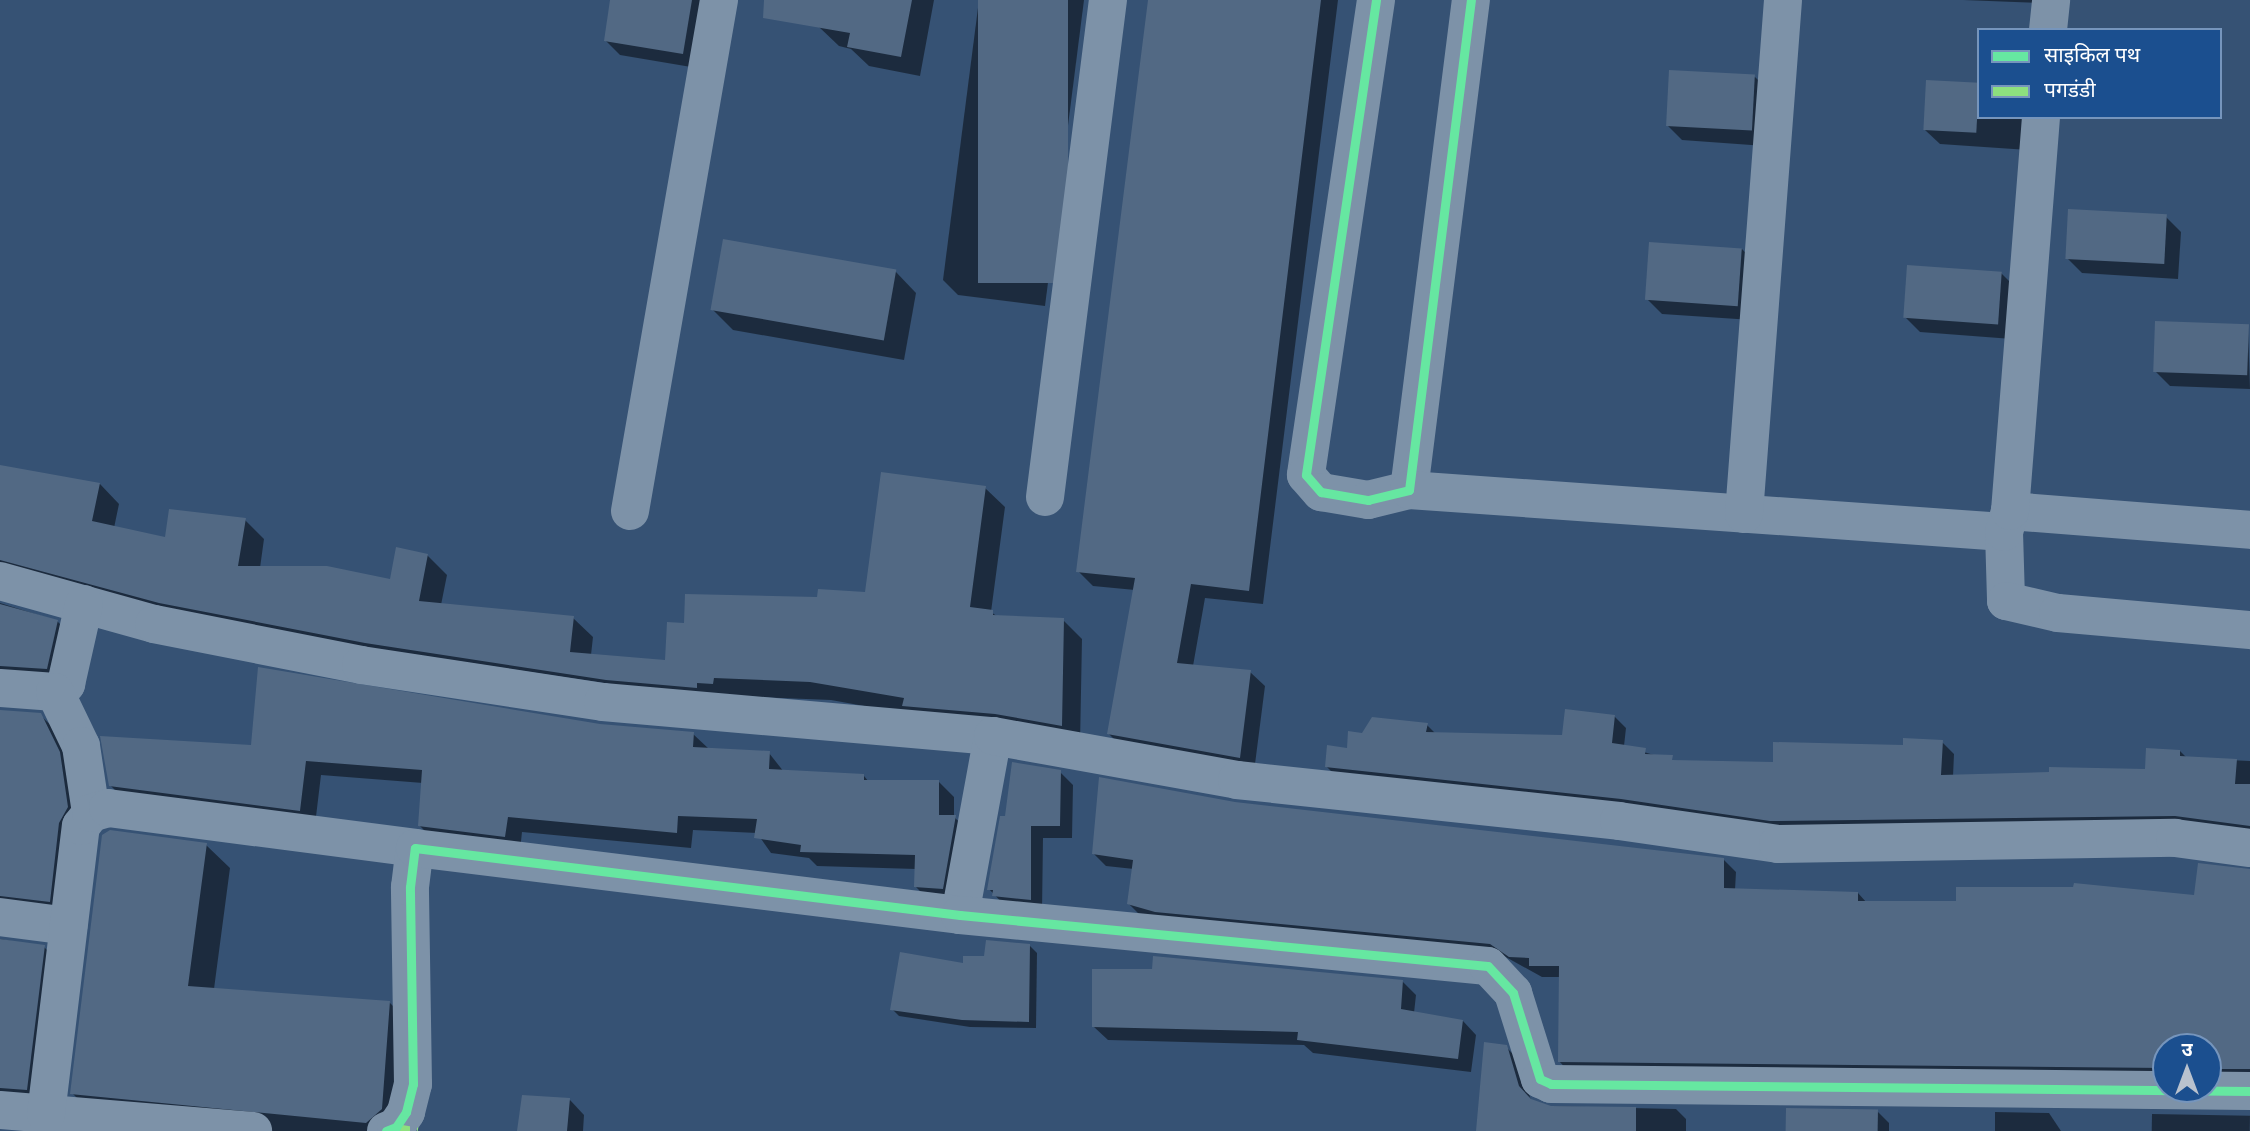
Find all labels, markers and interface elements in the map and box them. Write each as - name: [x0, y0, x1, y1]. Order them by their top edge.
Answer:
- legend: [1977, 28, 2222, 119]
- text: साइकिल पथ: [2044, 42, 2140, 67]
- text: पगडंडी: [2044, 77, 2096, 102]
- north arrow: [2152, 1033, 2222, 1103]
- text: उ: [2181, 1038, 2193, 1060]

